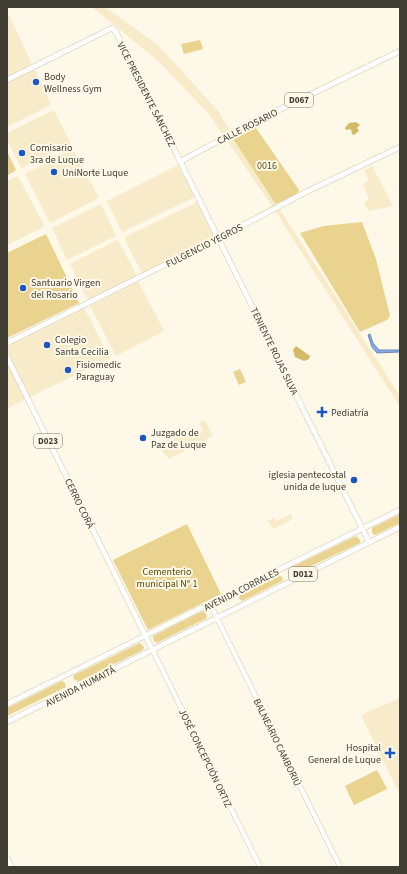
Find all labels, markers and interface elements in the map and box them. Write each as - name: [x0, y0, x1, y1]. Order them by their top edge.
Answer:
- street label: VICE PRESIDENTE SÁNCHEZ: [114, 40, 179, 149]
- place label: Body Wellness Gym: [44, 70, 102, 96]
- marker: Body Wellness Gym: [31, 77, 41, 87]
- road number: D067: [285, 93, 313, 107]
- street label: CALLE ROSARIO: [215, 105, 280, 148]
- place label: Comisario 3ra de Luque: [30, 141, 84, 167]
- marker: Comisario 3ra de Luque: [17, 148, 27, 158]
- park label: 0016: [257, 159, 277, 173]
- place label: UniNorte Luque: [62, 166, 128, 180]
- marker: UniNorte Luque: [49, 167, 59, 177]
- street label: FULGENCIO YEGROS: [164, 220, 245, 271]
- place label: Santuario Virgen del Rosario: [31, 276, 100, 302]
- marker: Santuario Virgen del Rosario: [18, 283, 28, 293]
- street label: TENIENTE ROJAS SILVA: [247, 305, 302, 398]
- place label: Colegio Santa Cecilia: [55, 333, 109, 359]
- marker: Colegio Santa Cecilia: [42, 340, 52, 350]
- place label: Fisiomedic Paraguay: [76, 358, 122, 384]
- marker: Fisiomedic Paraguay: [63, 365, 73, 375]
- marker: Pediatría: [316, 406, 328, 418]
- place label: Pediatría: [331, 406, 369, 420]
- place label: Juzgado de Paz de Luque: [151, 426, 206, 452]
- marker: Juzgado de Paz de Luque: [138, 433, 148, 443]
- road number: D023: [34, 434, 62, 448]
- place label: iglesia pentecostal unida de luque: [269, 468, 346, 494]
- marker: iglesia pentecostal unida de luque: [349, 475, 359, 485]
- street label: CERRO CORÁ: [61, 476, 98, 531]
- park label: Cementerio municipal Nº 1: [137, 565, 197, 591]
- street label: AVENIDA CORRALES: [201, 565, 281, 615]
- road number: D012: [289, 567, 317, 581]
- street label: AVENIDA HUMAITÁ: [43, 663, 118, 711]
- street label: BALNEARIO CAMBORIÚ: [250, 696, 304, 789]
- street label: JOSÉ CONCEPCIÓN ORTIZ: [175, 707, 235, 810]
- place label: Hospital General de Luque: [308, 741, 381, 767]
- marker: Hospital General de Luque: [384, 747, 396, 759]

